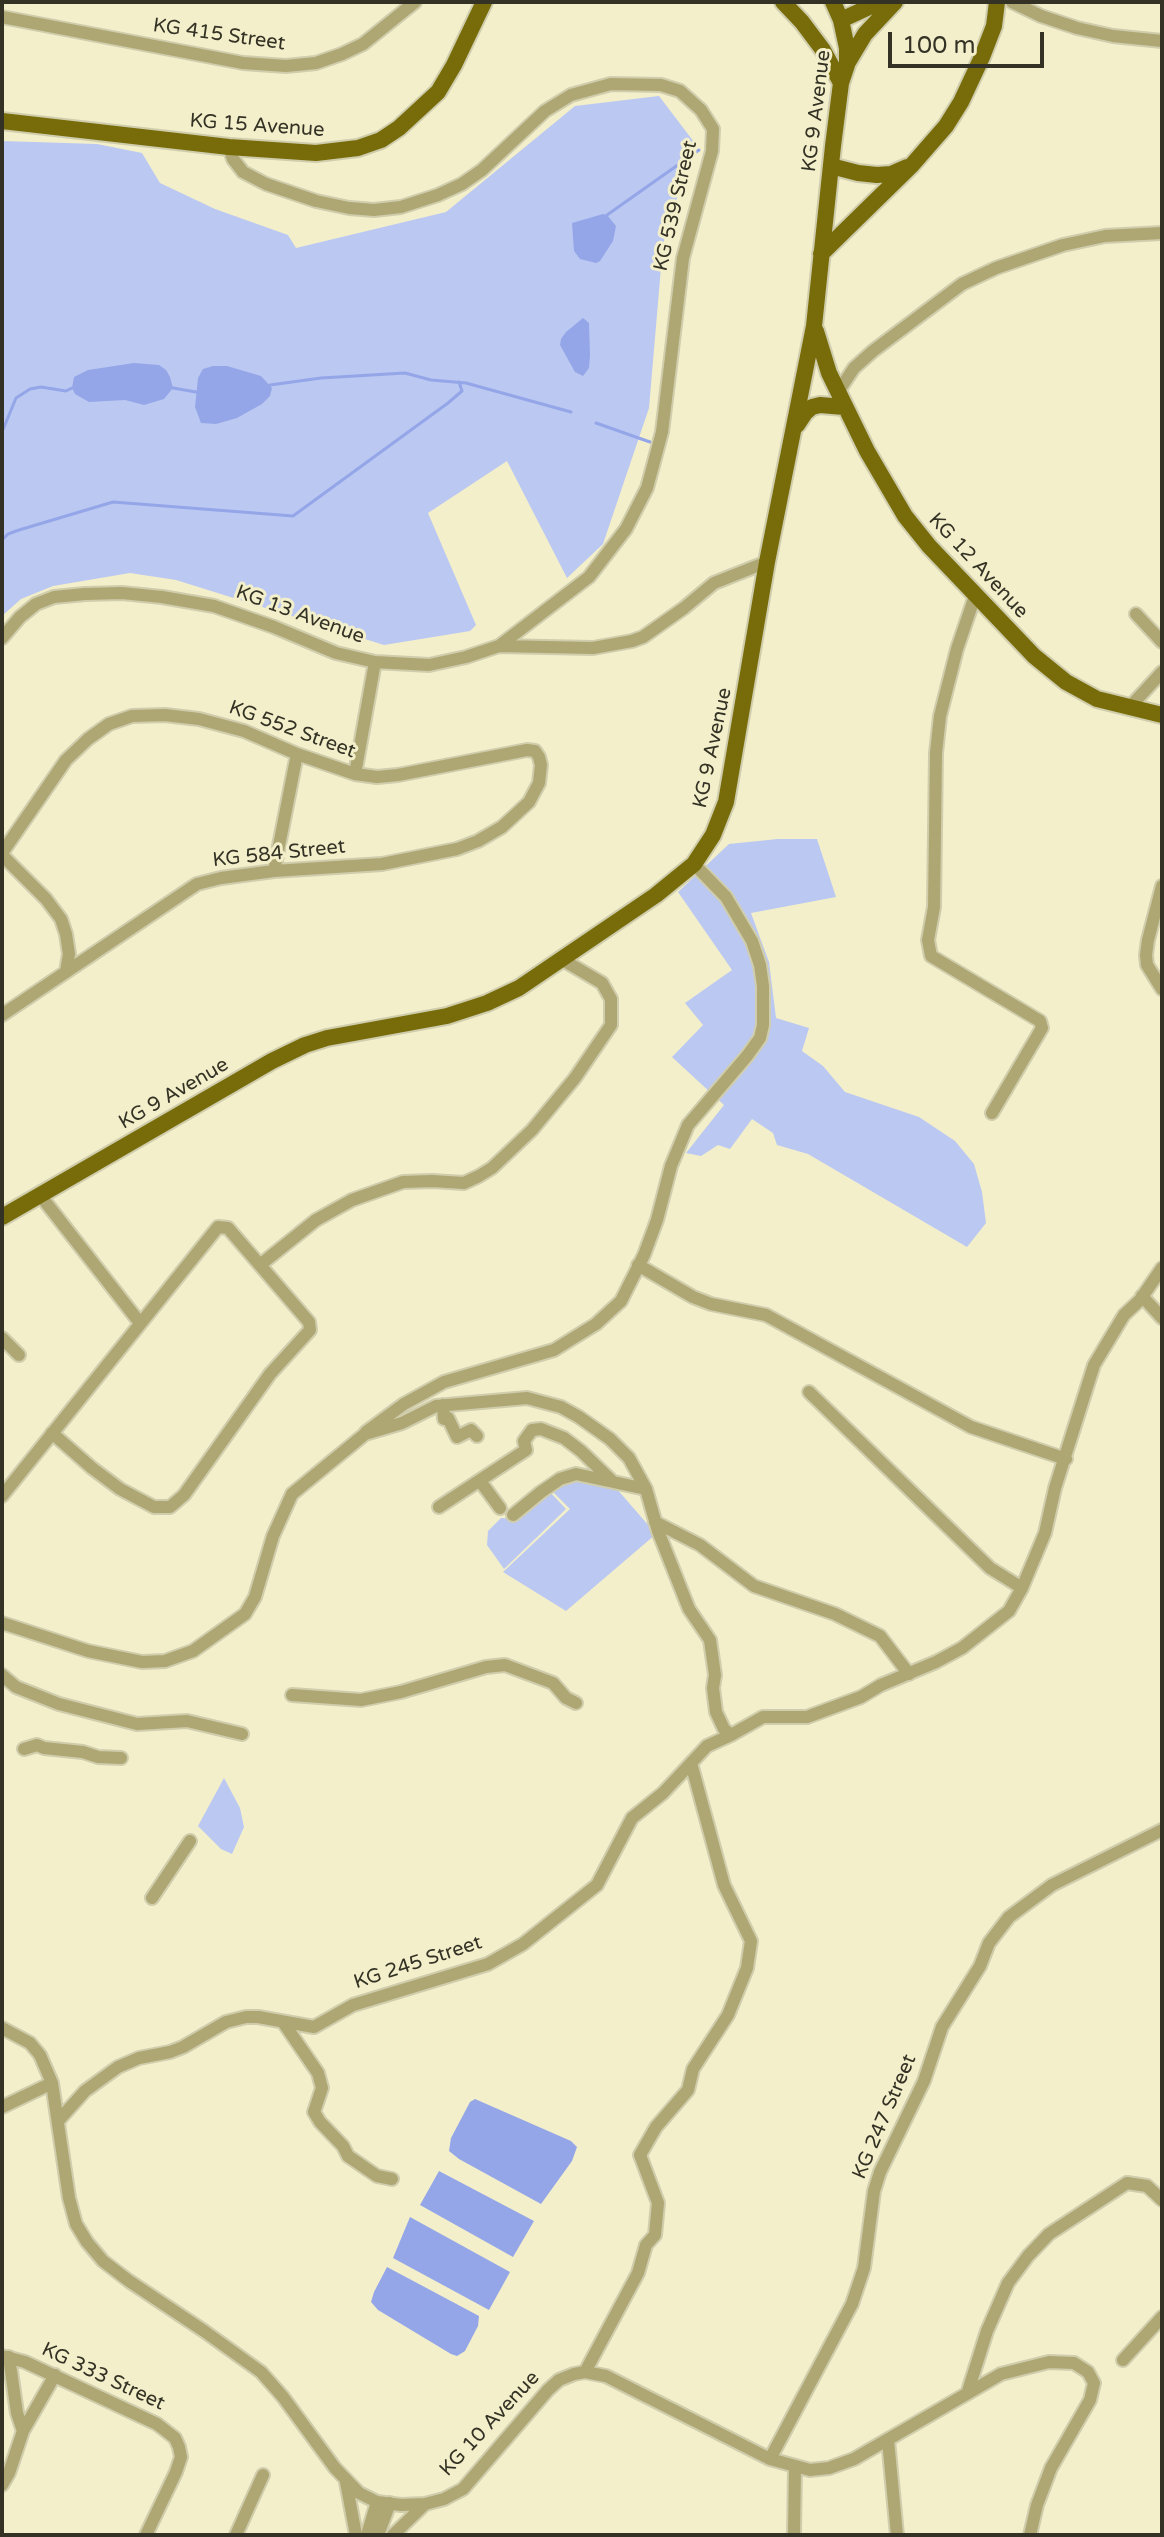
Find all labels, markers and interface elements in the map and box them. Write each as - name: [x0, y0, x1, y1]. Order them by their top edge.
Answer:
- street label: KG 415 Street: [151, 14, 287, 56]
- scale bar: [892, 16, 1048, 66]
- text: 100 m: [902, 31, 976, 60]
- street label: KG 9 Avenue: [798, 49, 836, 173]
- street label: KG 15 Avenue: [189, 109, 325, 143]
- street label: KG 539 Street: [649, 138, 703, 274]
- street label: KG 12 Avenue: [923, 508, 1033, 624]
- street label: KG 13 Avenue: [232, 581, 368, 649]
- street label: KG 9 Avenue: [689, 686, 737, 810]
- street label: KG 552 Street: [225, 696, 359, 764]
- street label: KG 584 Street: [212, 835, 346, 873]
- street label: KG 9 Avenue: [115, 1053, 233, 1135]
- street label: KG 245 Street: [351, 1931, 485, 1995]
- street label: KG 247 Street: [848, 2051, 922, 2183]
- street label: KG 333 Street: [38, 2338, 168, 2416]
- street label: KG 10 Avenue: [435, 2366, 545, 2482]

